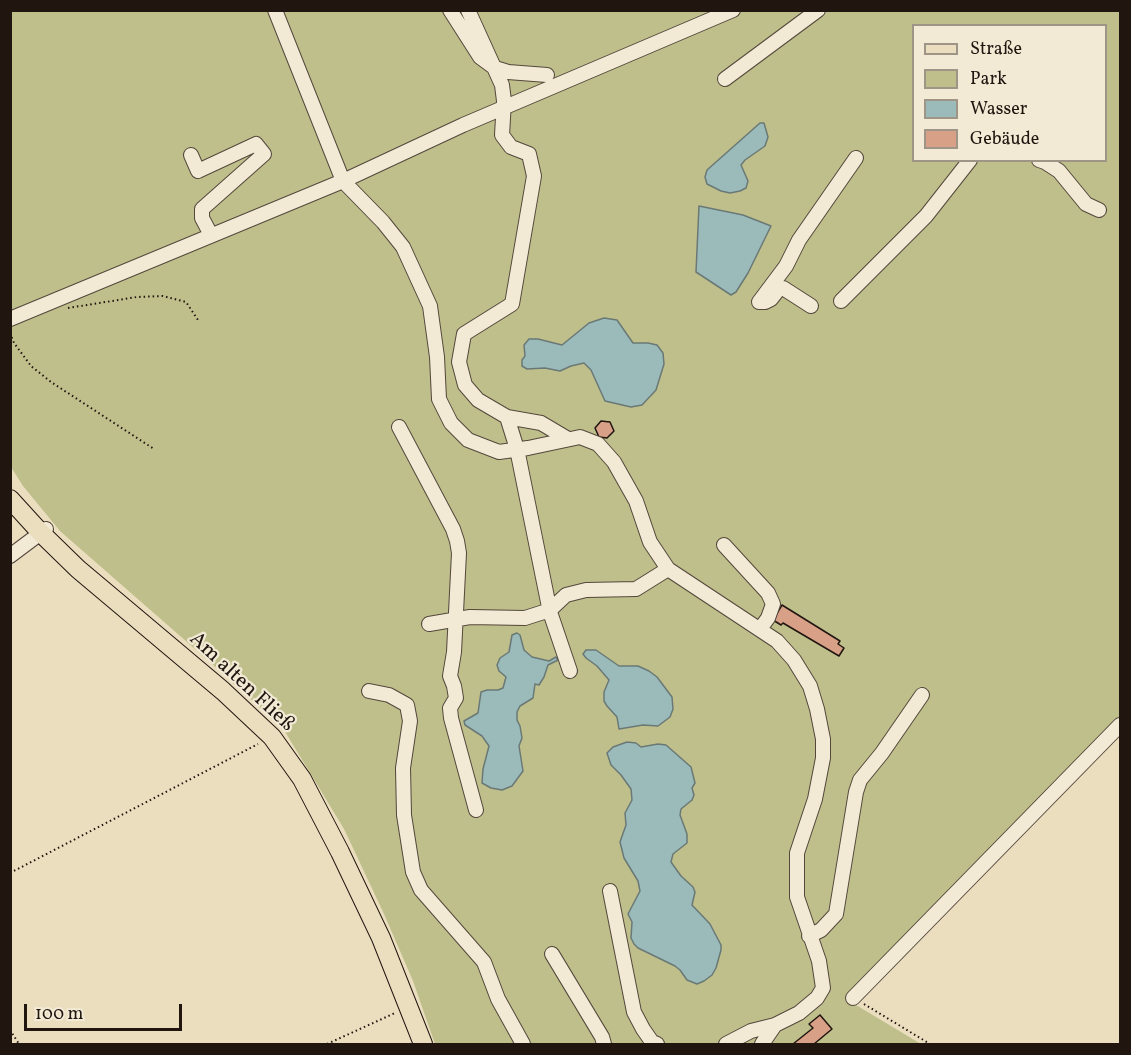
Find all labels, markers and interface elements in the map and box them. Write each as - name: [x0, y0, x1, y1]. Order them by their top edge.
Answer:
- legend: [912, 24, 1107, 162]
- text: Straße: [970, 37, 1022, 62]
- text: Park: [970, 67, 1007, 92]
- text: Wasser: [970, 97, 1027, 122]
- text: Gebäude: [970, 127, 1039, 152]
- street label: Am alten Fließ: [183, 628, 299, 738]
- scale bar: [27, 992, 184, 1030]
- text: 100 m: [35, 1002, 84, 1027]

